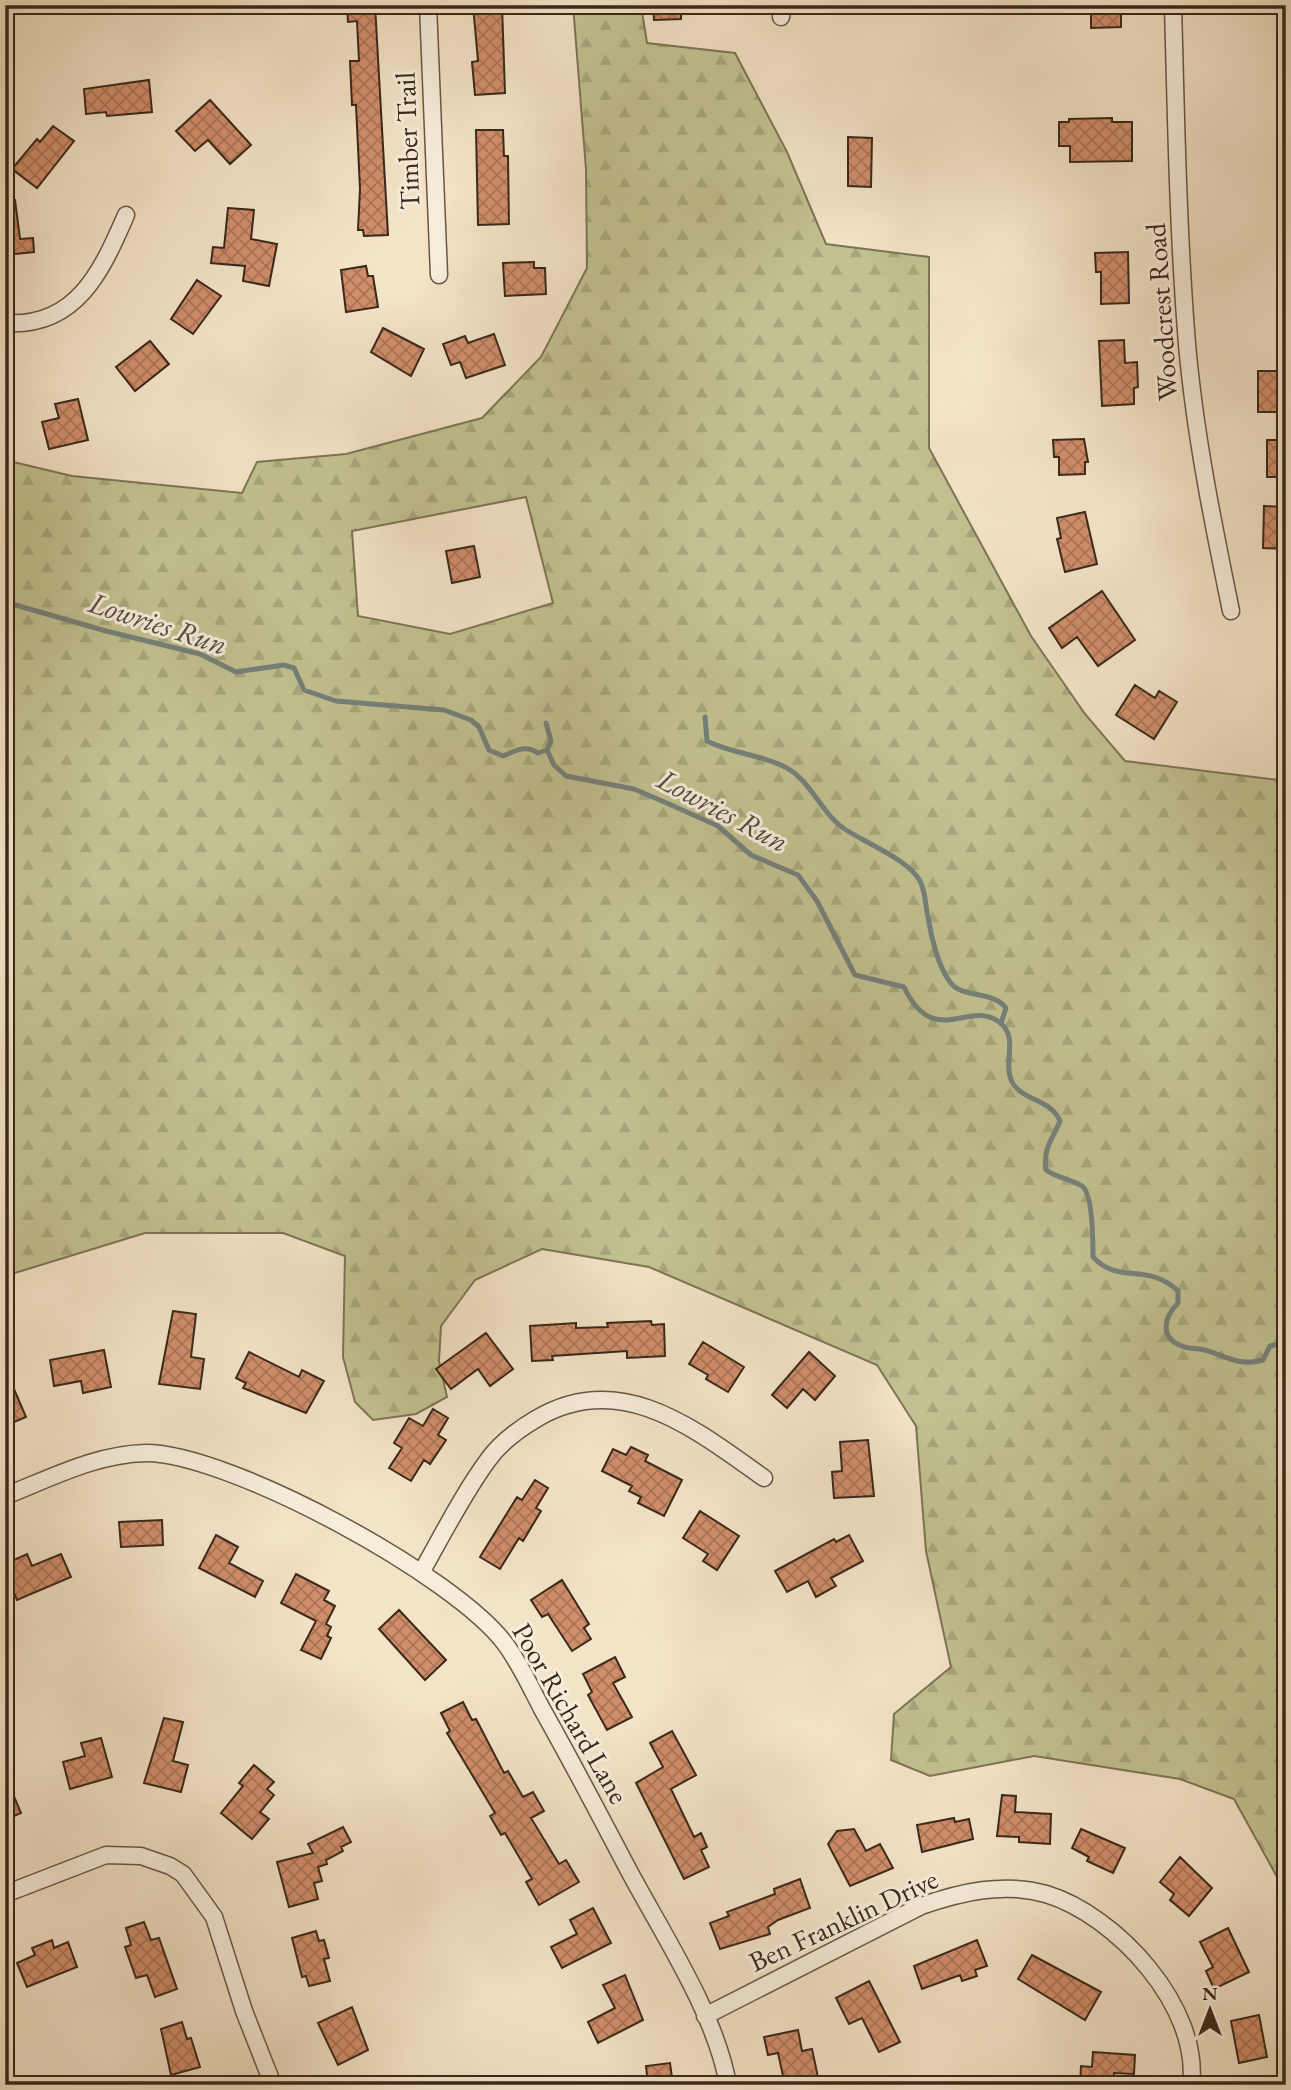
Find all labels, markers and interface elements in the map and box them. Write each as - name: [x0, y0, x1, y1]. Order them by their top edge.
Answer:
- street label: Timber Trail: [387, 71, 427, 210]
- street label: Woodcrest Road: [1137, 221, 1185, 402]
- water label: Lowries Run: [83, 582, 232, 664]
- water label: Lowries Run: [650, 759, 795, 861]
- street label: Poor Richard Lane: [505, 1616, 637, 1810]
- street label: Ben Franklin Drive: [743, 1860, 943, 1979]
- north arrow: [1176, 1974, 1246, 2044]
- text: N: [1202, 1981, 1218, 2006]

